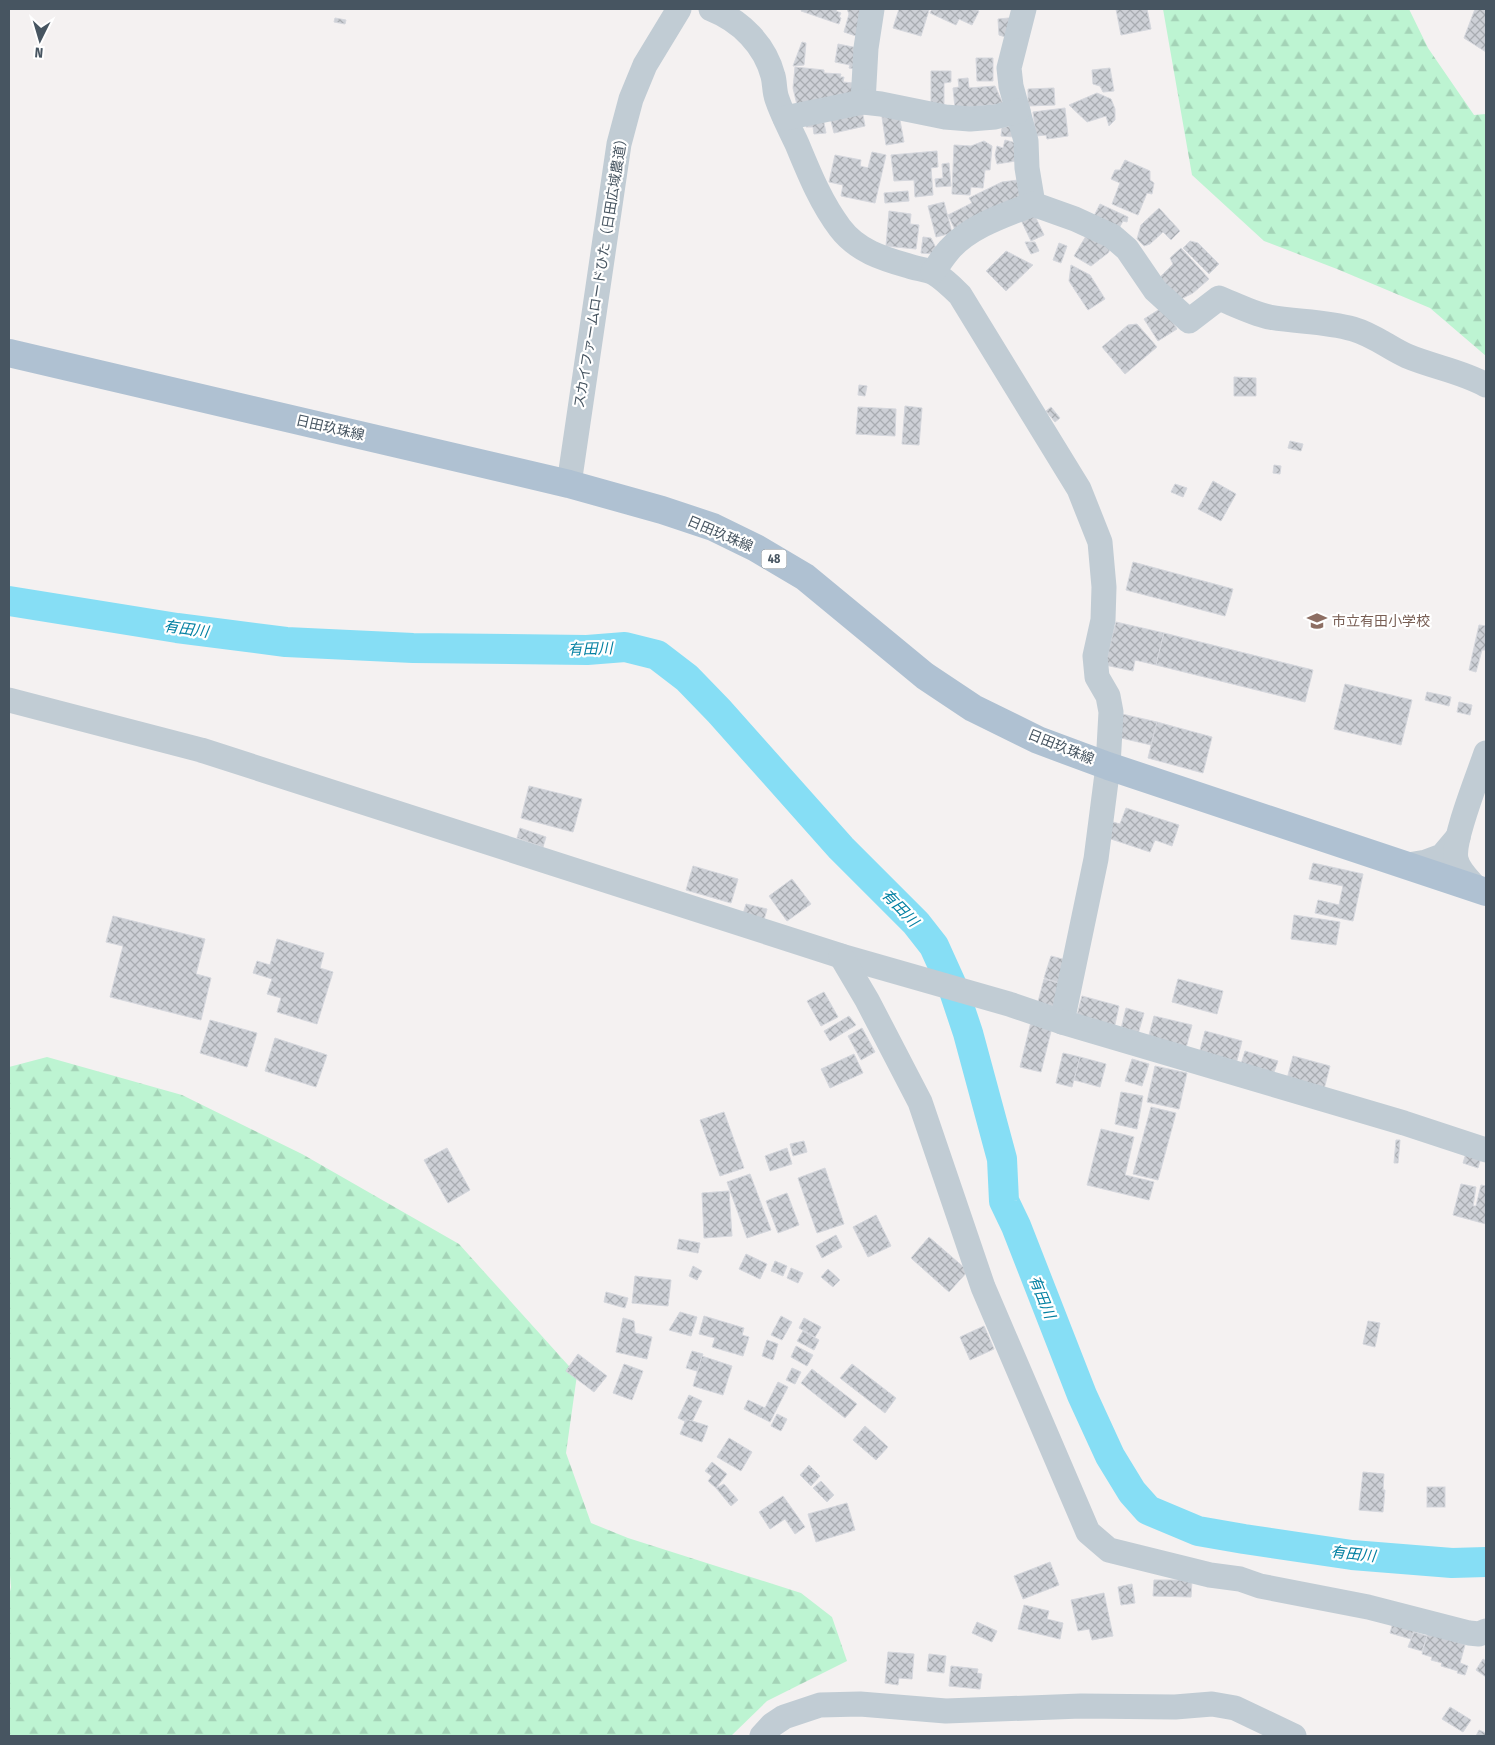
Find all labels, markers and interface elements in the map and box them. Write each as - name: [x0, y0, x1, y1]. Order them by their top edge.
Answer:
- north arrow: [15, 15, 65, 65]
- text: N: [34, 44, 44, 61]
- street label: スカイファームロードひた（日田広域農道）: [571, 131, 631, 409]
- street label: 日田玖珠線: [294, 412, 366, 444]
- street label: 日田玖珠線: [684, 513, 756, 555]
- road number: 48: [762, 550, 786, 568]
- school or university icon: 市立有田小学校: [1306, 610, 1328, 632]
- place label: 市立有田小学校: [1332, 613, 1430, 630]
- water label: 有田川: [162, 617, 212, 641]
- water label: 有田川: [567, 639, 615, 659]
- street label: 日田玖珠線: [1025, 726, 1097, 768]
- water label: 有田川: [878, 886, 923, 932]
- water label: 有田川: [1025, 1273, 1060, 1323]
- water label: 有田川: [1330, 1543, 1378, 1566]

